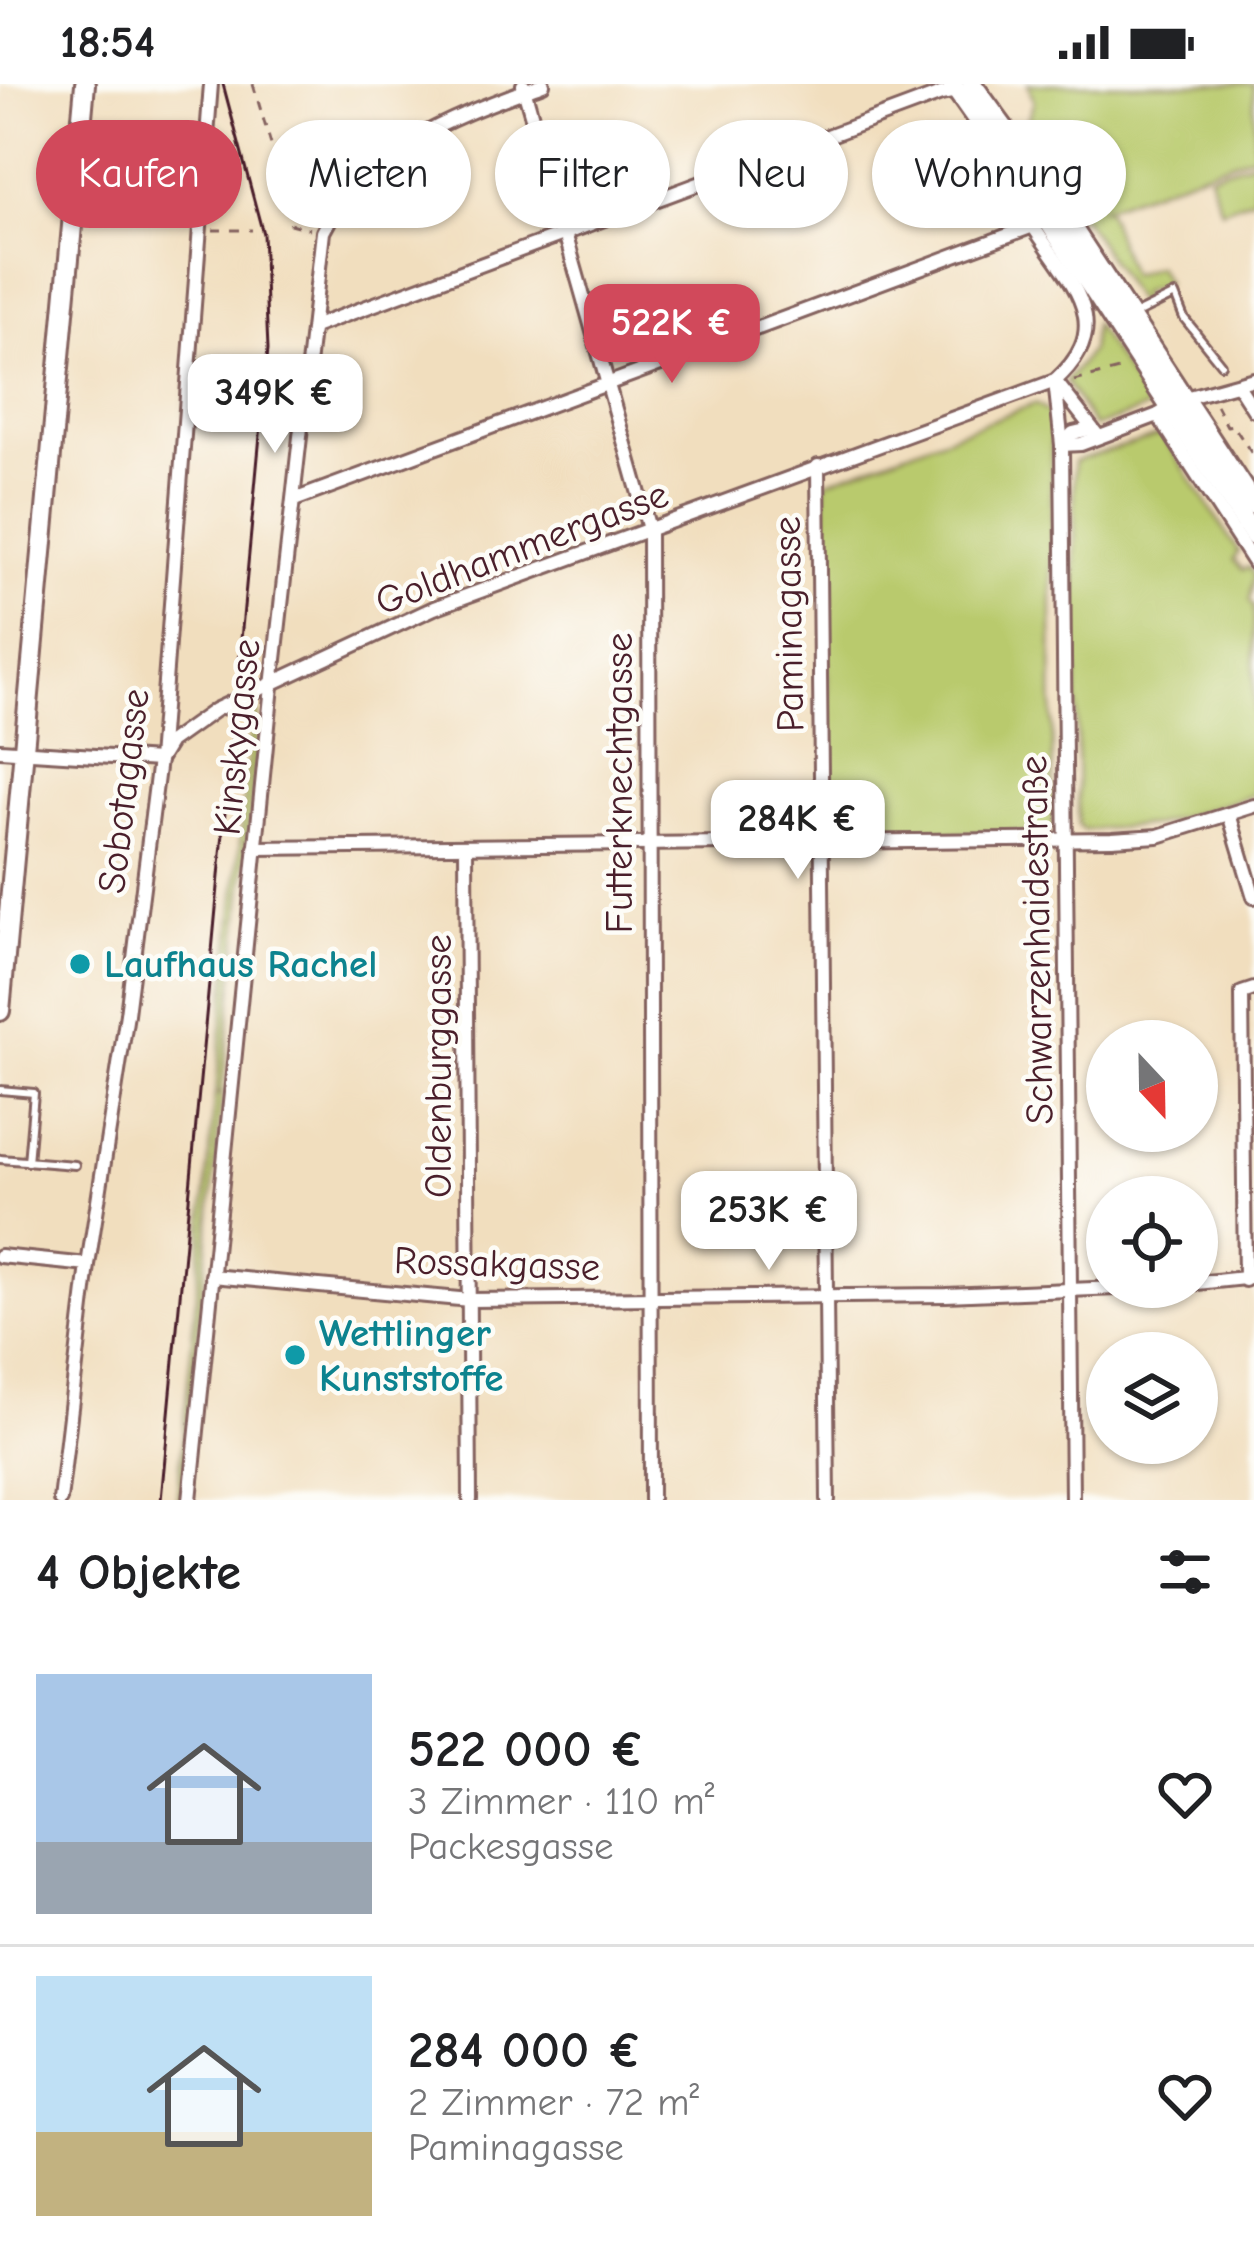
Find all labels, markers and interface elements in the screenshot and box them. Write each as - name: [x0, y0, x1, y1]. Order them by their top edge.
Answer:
- text: 18:54: [60, 16, 155, 68]
- chip: Kaufen: [36, 120, 242, 228]
- chip: Mieten: [266, 120, 471, 228]
- chip: Filter: [495, 120, 670, 228]
- chip: Neu: [694, 120, 848, 228]
- chip: Wohnung: [872, 120, 1126, 228]
- pin: 522K €: [574, 284, 770, 386]
- text: 522K €: [611, 300, 733, 345]
- pin: 349K €: [177, 354, 373, 456]
- text: 349K €: [215, 370, 335, 415]
- street label: Goldhammergasse: [369, 471, 675, 625]
- street label: Paminagasse: [765, 516, 813, 732]
- street label: Futterknechtgasse: [597, 632, 642, 934]
- street label: Kinskygasse: [204, 637, 270, 837]
- street label: Sobotagasse: [89, 686, 159, 896]
- street label: Schwarzenhaidestraße: [1011, 755, 1063, 1125]
- pin: 284K €: [700, 780, 896, 882]
- text: 284K €: [738, 796, 858, 841]
- street label: Oldenburggasse: [416, 934, 461, 1198]
- place label: Laufhaus Rachel: [104, 942, 377, 987]
- marker: Laufhaus Rachel: [67, 951, 93, 977]
- north arrow: [1086, 1020, 1218, 1152]
- map controls: [1086, 1020, 1218, 1464]
- pin: 253K €: [671, 1171, 867, 1273]
- button: locate: [1086, 1176, 1218, 1308]
- text: 253K €: [708, 1187, 830, 1232]
- street label: Rossakgasse: [393, 1238, 601, 1290]
- place label: Wettlinger Kunststoffe: [319, 1311, 504, 1401]
- button: layers: [1086, 1332, 1218, 1464]
- marker: Wettlinger Kunststoffe: [282, 1342, 308, 1368]
- icon: filters: [1152, 1539, 1218, 1605]
- text: 4 Objekte: [36, 1543, 241, 1602]
- text: 522 000 €: [408, 1720, 645, 1779]
- icon: home: [132, 1722, 276, 1866]
- icon: heart: [1152, 1761, 1218, 1827]
- text: 3 Zimmer · 110 m²: [408, 1779, 714, 1824]
- text: Packesgasse: [408, 1824, 614, 1869]
- text: 284 000 €: [408, 2021, 642, 2080]
- icon: home: [132, 2024, 276, 2168]
- icon: heart: [1152, 2063, 1218, 2129]
- text: 2 Zimmer · 72 m²: [408, 2080, 699, 2125]
- text: Paminagasse: [408, 2125, 624, 2170]

